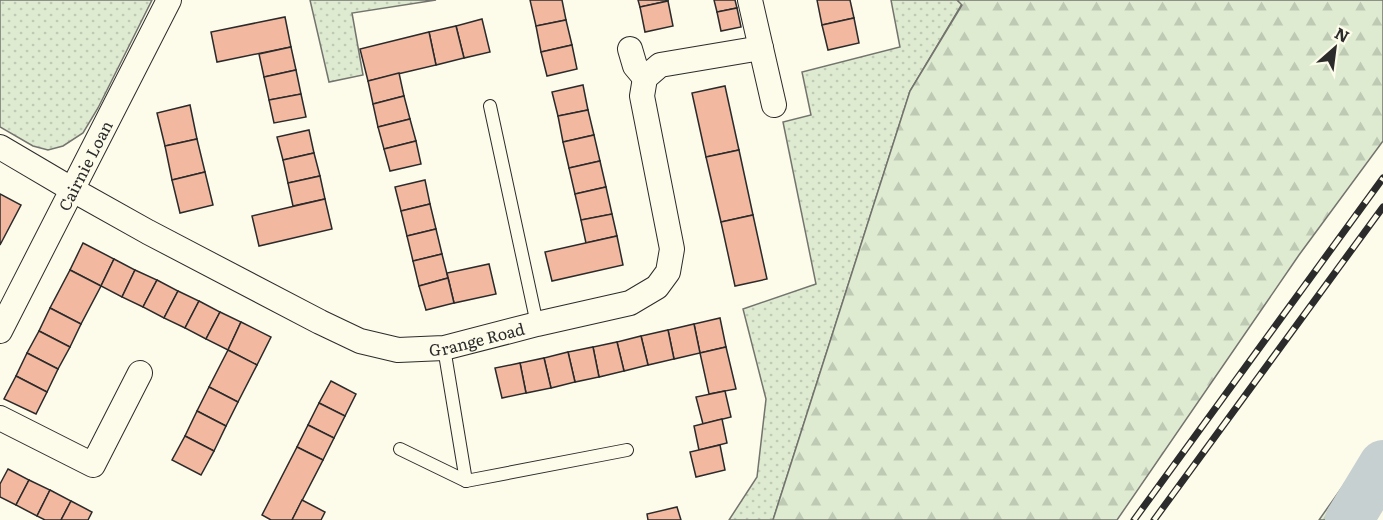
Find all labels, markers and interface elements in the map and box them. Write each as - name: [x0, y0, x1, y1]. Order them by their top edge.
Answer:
- north arrow: [1305, 18, 1365, 78]
- text: N: [1331, 20, 1354, 48]
- street label: Cairnie Loan: [51, 116, 118, 215]
- street label: Grange Road: [428, 316, 527, 361]

